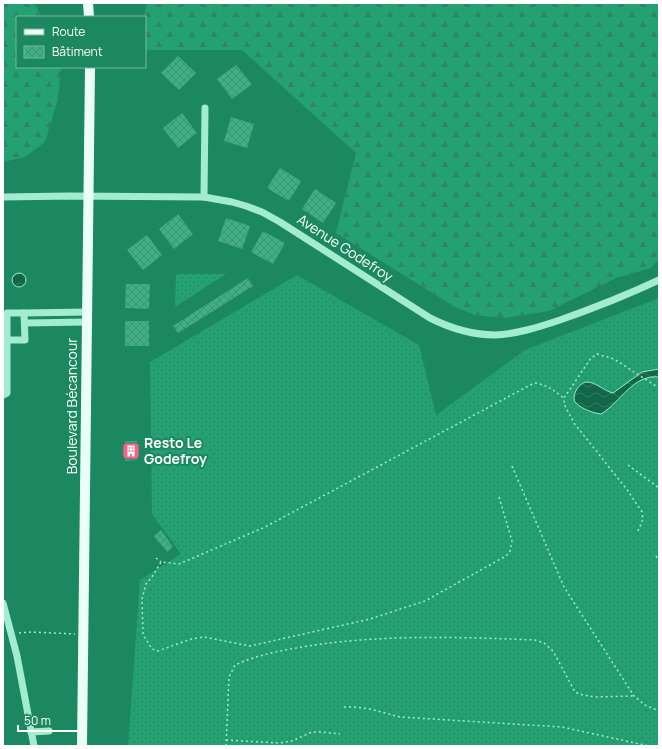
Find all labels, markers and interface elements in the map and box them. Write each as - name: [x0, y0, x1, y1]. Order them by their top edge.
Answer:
- legend: [16, 16, 146, 68]
- text: Route: [52, 23, 85, 40]
- text: Bâtiment: [52, 43, 103, 60]
- street label: Avenue Godefroy: [294, 209, 397, 286]
- street label: Boulevard Bécancour: [62, 338, 81, 474]
- place label: Resto Le Godefroy: [144, 433, 207, 468]
- building icon: Resto Le Godefroy: [121, 441, 141, 461]
- scale bar: [18, 707, 82, 733]
- text: 50 m: [24, 712, 51, 729]

